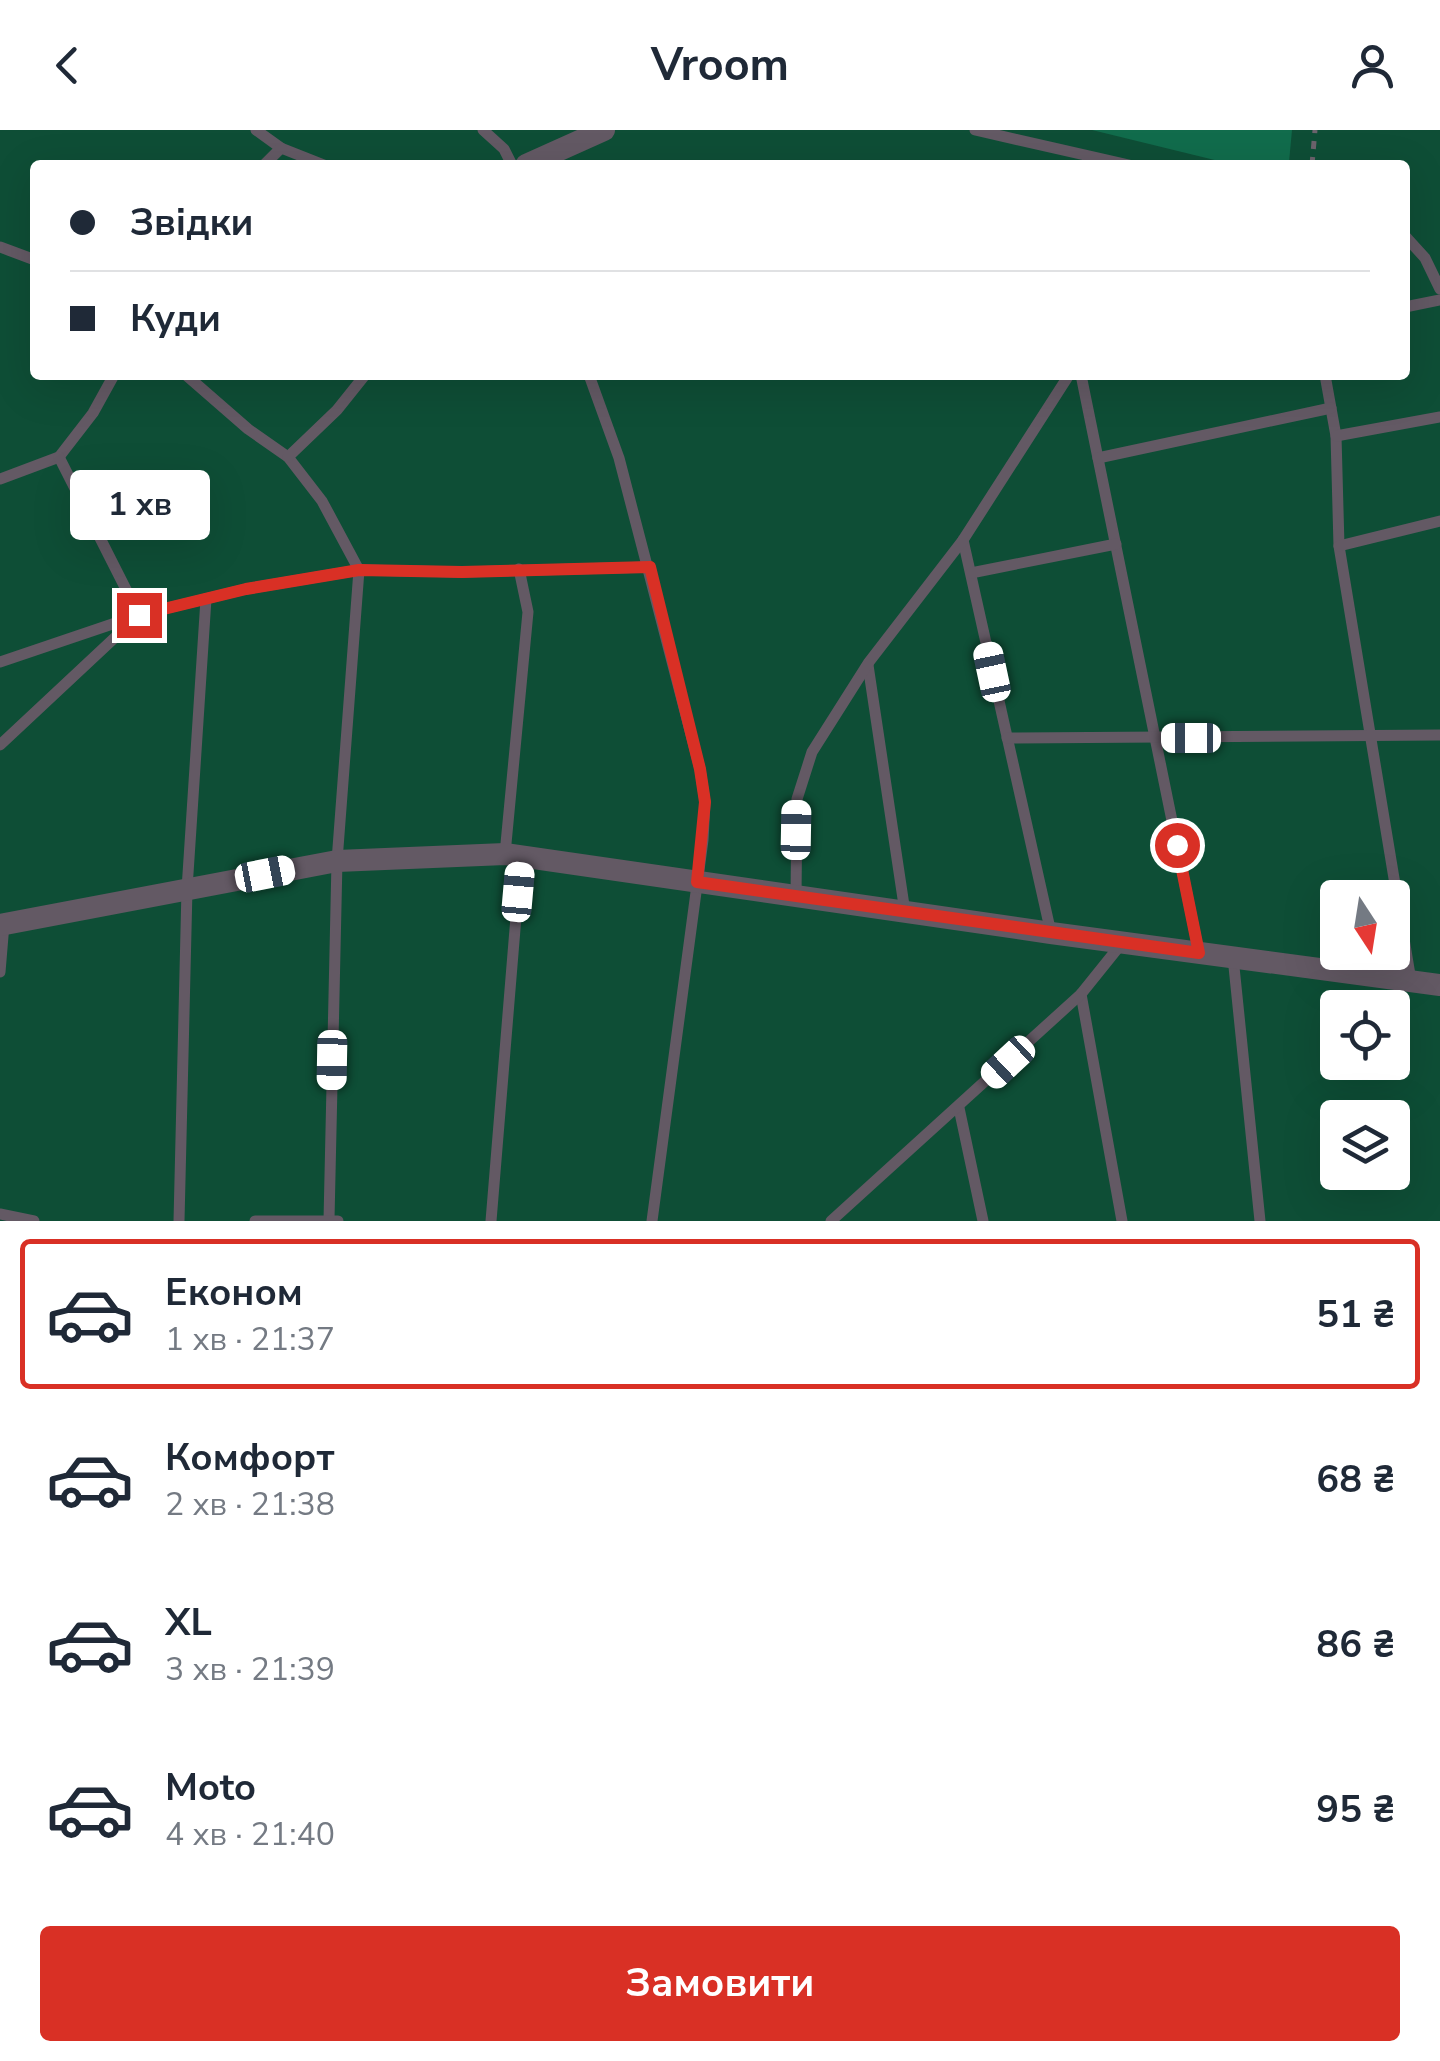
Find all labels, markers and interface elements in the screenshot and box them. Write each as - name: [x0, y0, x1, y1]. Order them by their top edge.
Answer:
- text: Vroom: [651, 35, 789, 96]
- icon: back: [40, 38, 95, 93]
- icon: person: [1345, 38, 1400, 93]
- text: Звідки: [130, 197, 254, 248]
- text: Куди: [130, 293, 221, 344]
- callout: 1 хв: [69, 470, 209, 540]
- text: 1 хв: [108, 483, 172, 526]
- route end: [117, 593, 162, 638]
- car: [971, 640, 1013, 704]
- car: [1161, 723, 1221, 753]
- car: [780, 800, 812, 860]
- route start: [1155, 823, 1200, 868]
- car: [233, 854, 297, 894]
- car: [500, 861, 536, 923]
- north arrow: [1320, 880, 1410, 970]
- map controls: [1320, 880, 1410, 1190]
- button: locate: [1320, 990, 1410, 1080]
- car: [316, 1030, 348, 1090]
- car: [976, 1031, 1040, 1093]
- button: layers: [1320, 1100, 1410, 1190]
- text: Економ: [165, 1267, 303, 1318]
- icon: car: [45, 1269, 135, 1359]
- text: 51 ₴: [1316, 1289, 1395, 1340]
- text: 1 хв · 21:37: [165, 1318, 335, 1361]
- text: Комфорт: [165, 1432, 334, 1483]
- icon: car: [45, 1434, 135, 1524]
- text: 68 ₴: [1316, 1454, 1395, 1505]
- text: 2 хв · 21:38: [165, 1483, 335, 1526]
- text: XL: [165, 1597, 212, 1648]
- icon: car: [45, 1599, 135, 1689]
- text: 86 ₴: [1316, 1619, 1395, 1670]
- text: 3 хв · 21:39: [165, 1648, 335, 1691]
- text: Moto: [165, 1762, 256, 1813]
- icon: car: [45, 1764, 135, 1854]
- text: 95 ₴: [1316, 1784, 1395, 1835]
- text: 4 хв · 21:40: [165, 1813, 335, 1856]
- button: Замовити: [40, 1926, 1400, 2041]

